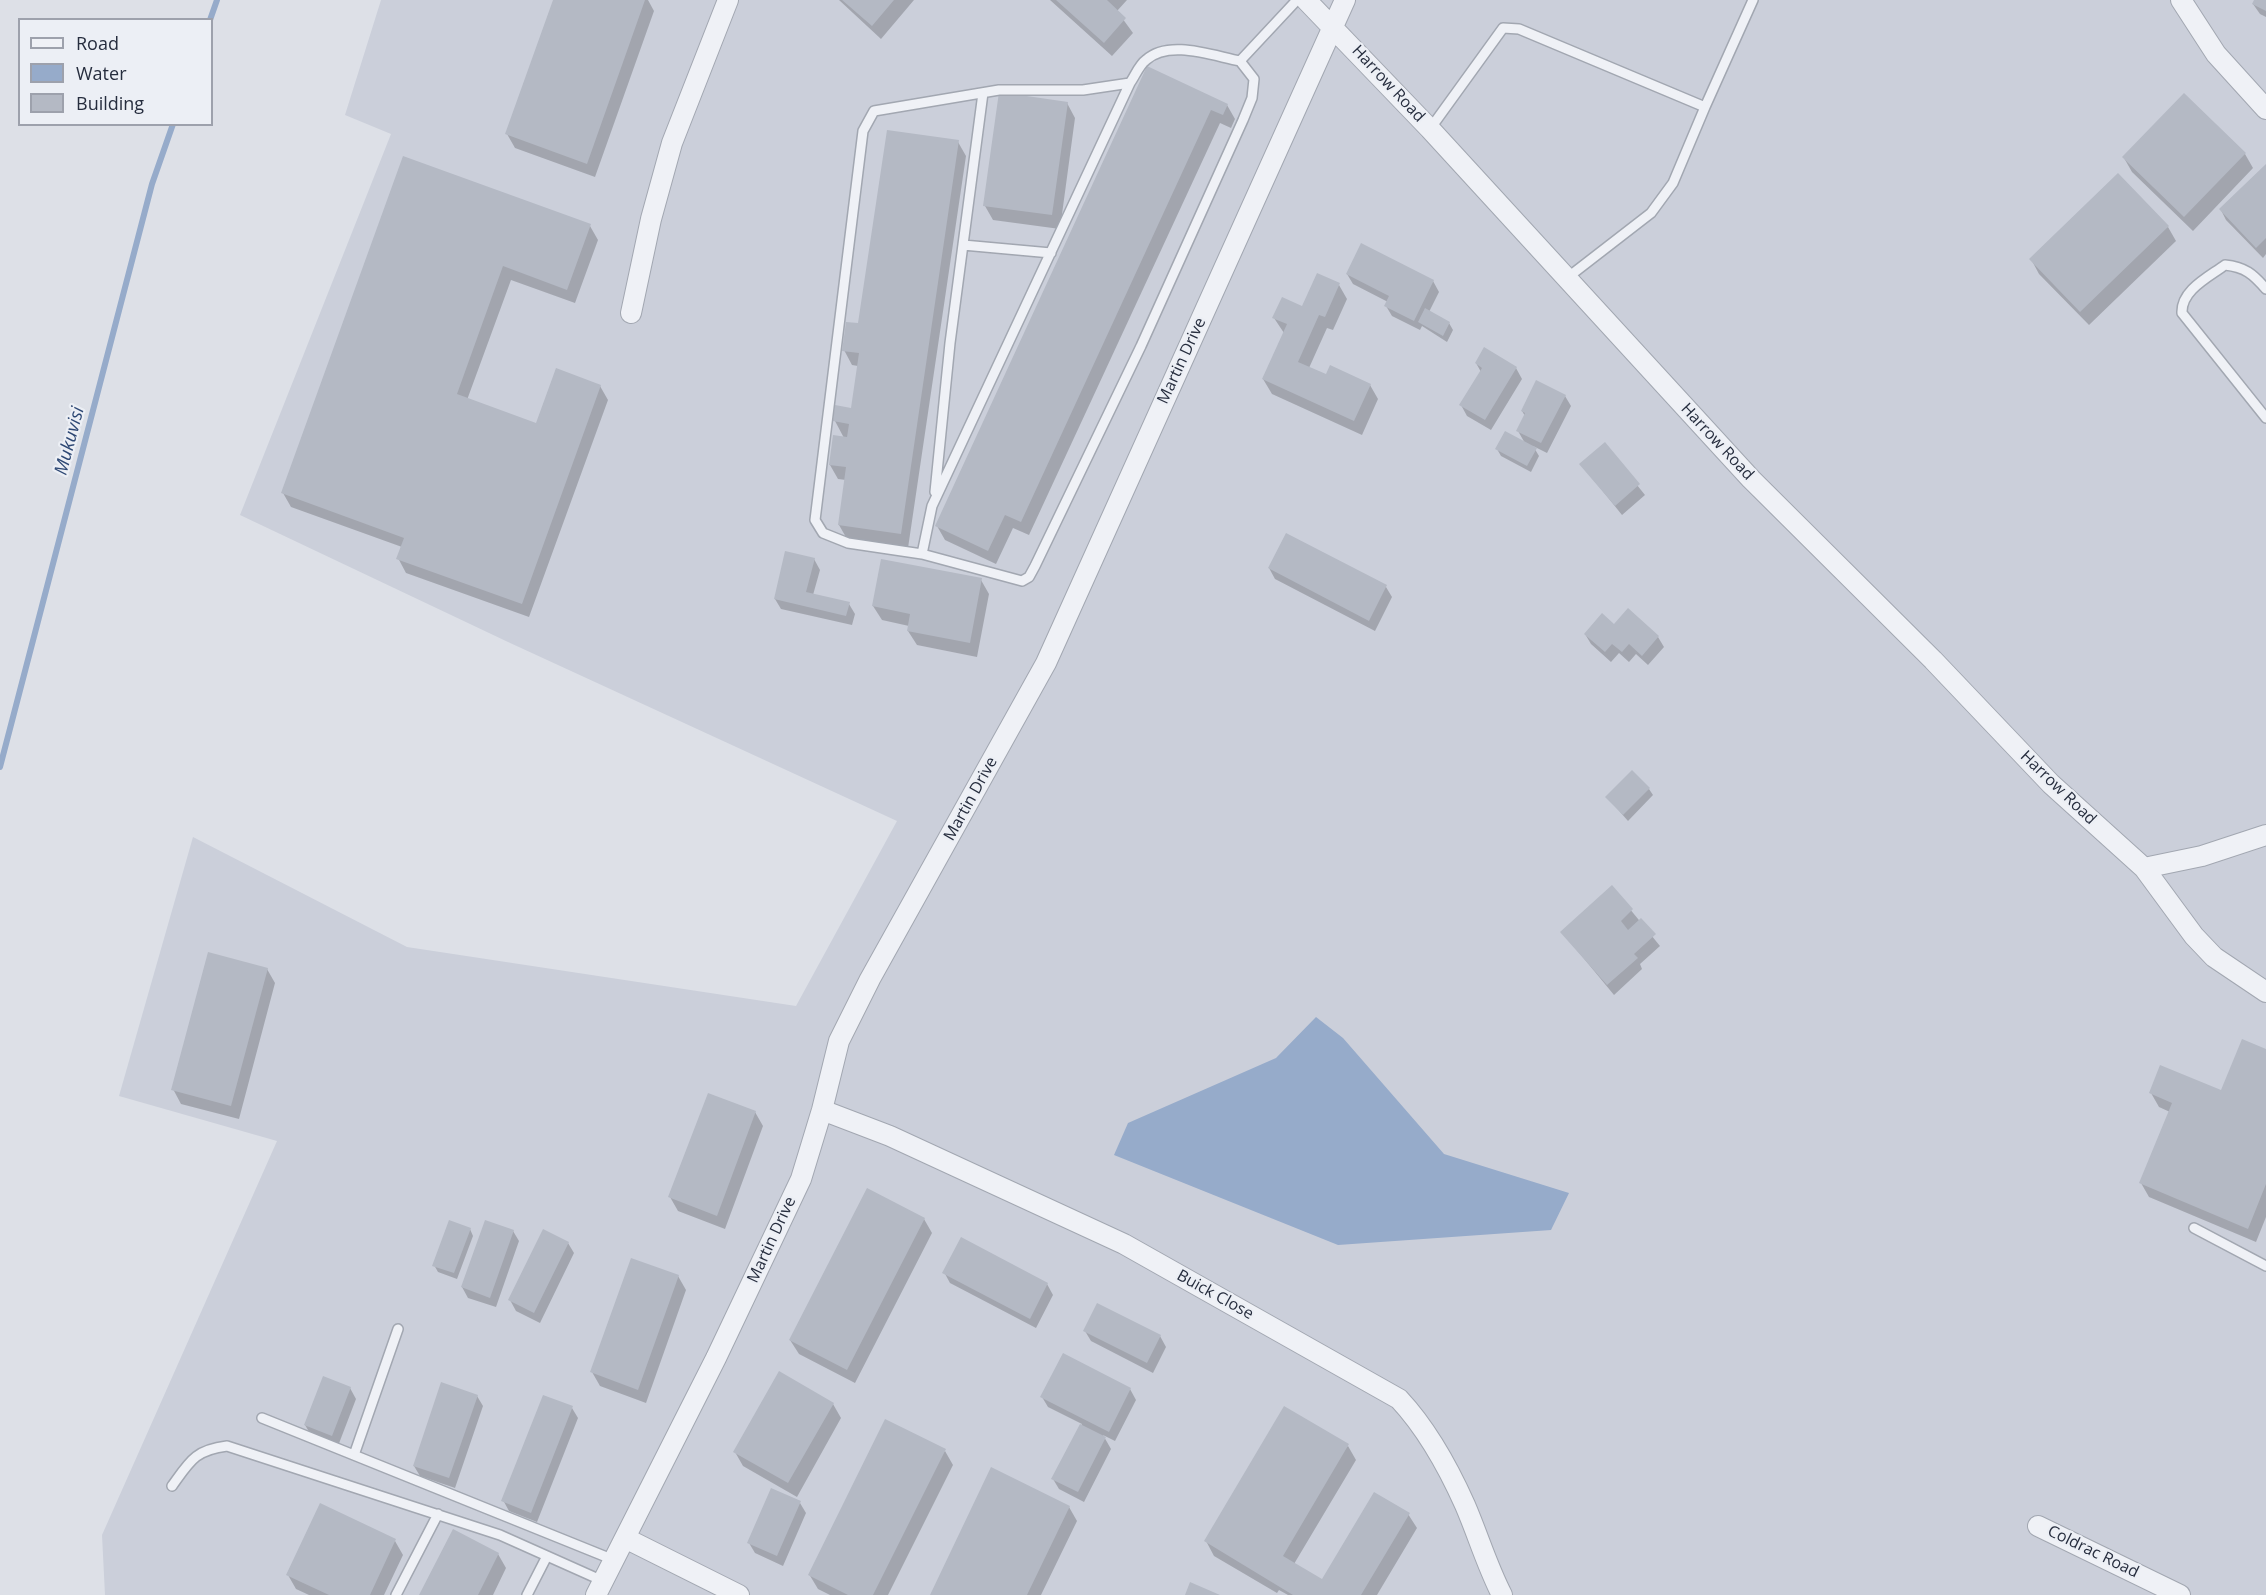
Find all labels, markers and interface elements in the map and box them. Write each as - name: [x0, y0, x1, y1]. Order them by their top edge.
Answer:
- legend: [18, 18, 213, 126]
- text: Road: [76, 31, 119, 55]
- street label: Harrow Road: [1348, 42, 1428, 126]
- text: Water: [76, 61, 127, 85]
- text: Building: [76, 91, 144, 115]
- street label: Martin Drive: [1154, 315, 1210, 407]
- street label: Harrow Road: [1677, 400, 1757, 484]
- water label: Mukuvisi: [51, 405, 89, 477]
- street label: Harrow Road: [2016, 747, 2100, 829]
- street label: Martin Drive: [940, 754, 1002, 844]
- street label: Martin Drive: [744, 1194, 800, 1286]
- street label: Buick Close: [1173, 1266, 1257, 1324]
- street label: Coldrac Road: [2044, 1522, 2142, 1582]

